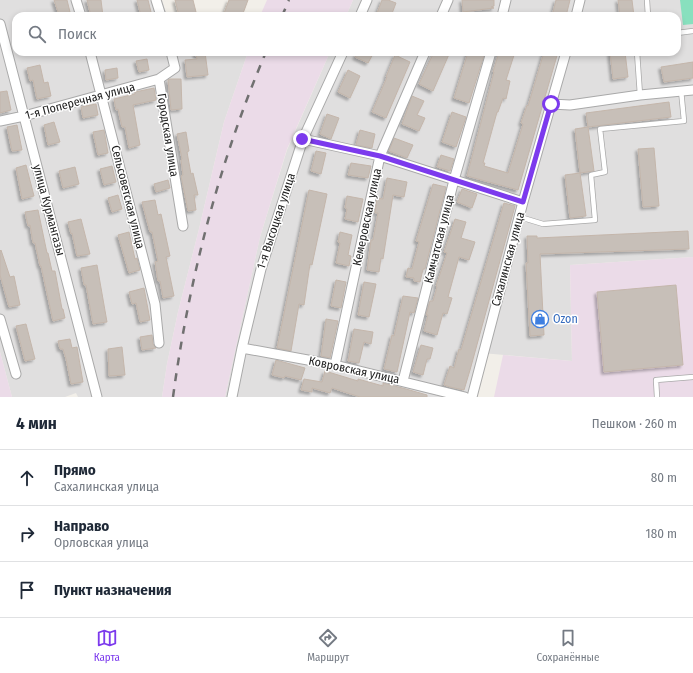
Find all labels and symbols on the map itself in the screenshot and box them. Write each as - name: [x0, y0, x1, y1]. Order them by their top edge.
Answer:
- street label: 1-я Поперечная улица: [24, 80, 136, 122]
- street label: Городская улица: [154, 92, 182, 178]
- route start: [542, 95, 560, 113]
- route end: [293, 130, 311, 148]
- street label: Сельсоветская улица: [108, 144, 148, 250]
- street label: улица Курмангазы: [30, 163, 68, 257]
- street label: Кемеровская улица: [350, 167, 384, 267]
- street label: 1-я Высоцкая улица: [254, 171, 298, 271]
- street label: Камчатская улица: [421, 193, 457, 285]
- street label: Сахалинская улица: [489, 210, 527, 308]
- shop icon: Ozon: [530, 309, 550, 329]
- place label: Ozon: [553, 312, 578, 326]
- street label: Ковровская улица: [307, 354, 401, 386]

